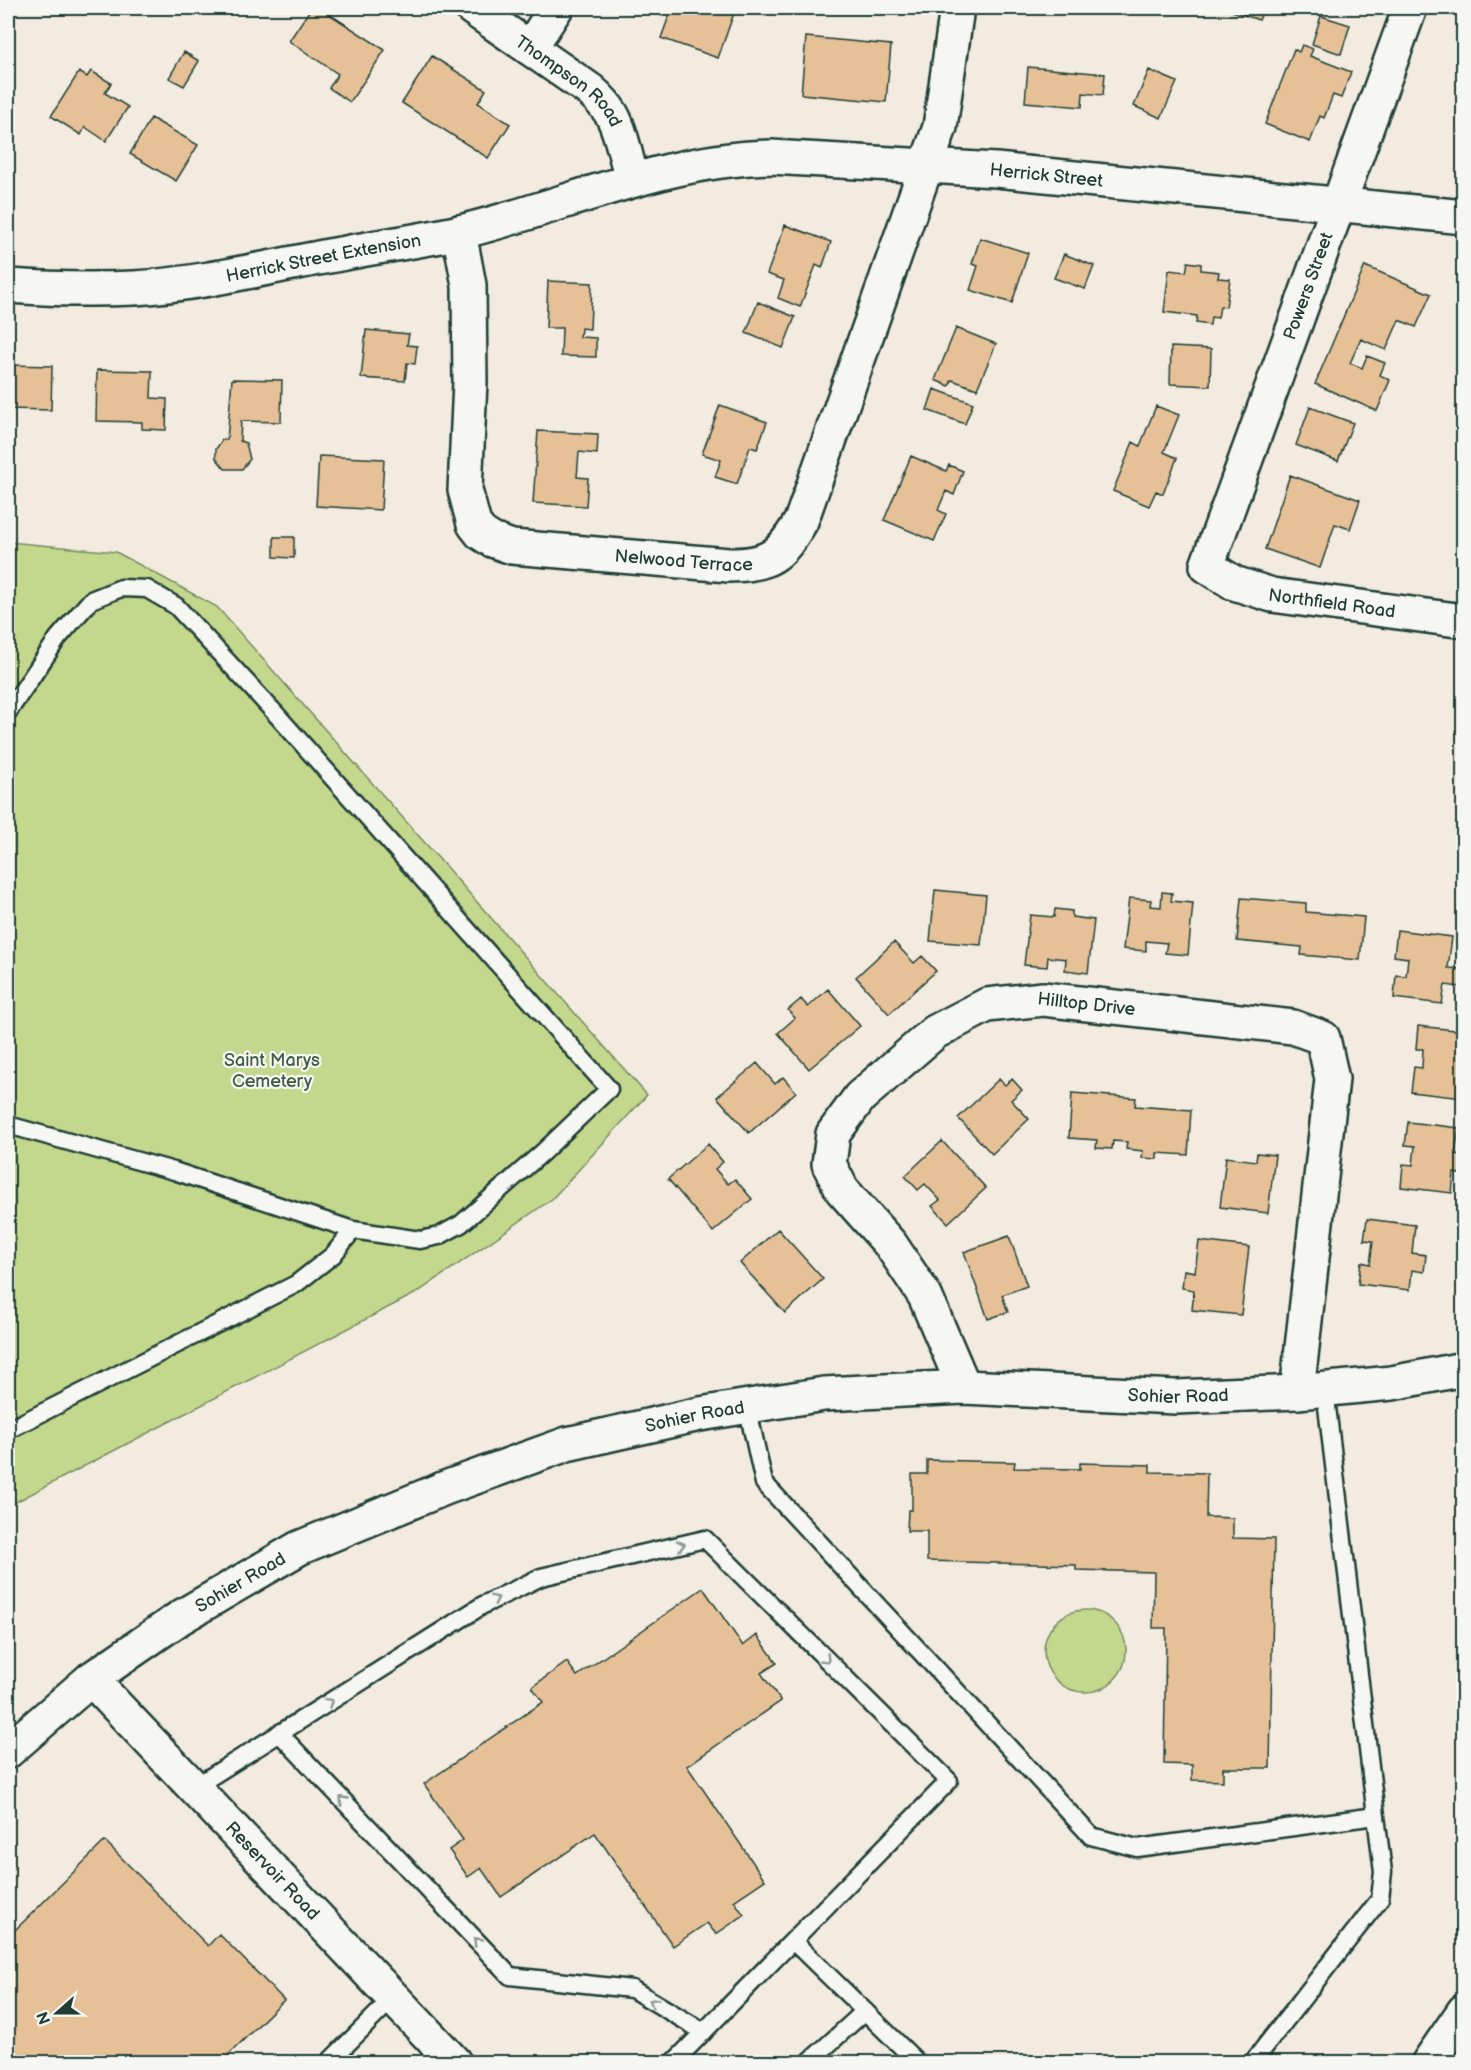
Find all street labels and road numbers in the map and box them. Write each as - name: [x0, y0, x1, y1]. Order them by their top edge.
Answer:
- street label: Thompson Road: [511, 31, 626, 130]
- street label: Herrick Street: [989, 159, 1104, 192]
- street label: Powers Street: [1279, 229, 1338, 343]
- street label: Herrick Street Extension: [224, 230, 423, 287]
- street label: Nelwood Terrace: [614, 546, 754, 576]
- street label: Northfield Road: [1267, 585, 1397, 623]
- street label: Hilltop Drive: [1036, 988, 1137, 1020]
- street label: Sohier Road: [1127, 1385, 1229, 1408]
- street label: Sohier Road: [643, 1397, 746, 1437]
- street label: Sohier Road: [192, 1548, 290, 1617]
- street label: Reservoir Road: [221, 1817, 324, 1924]

